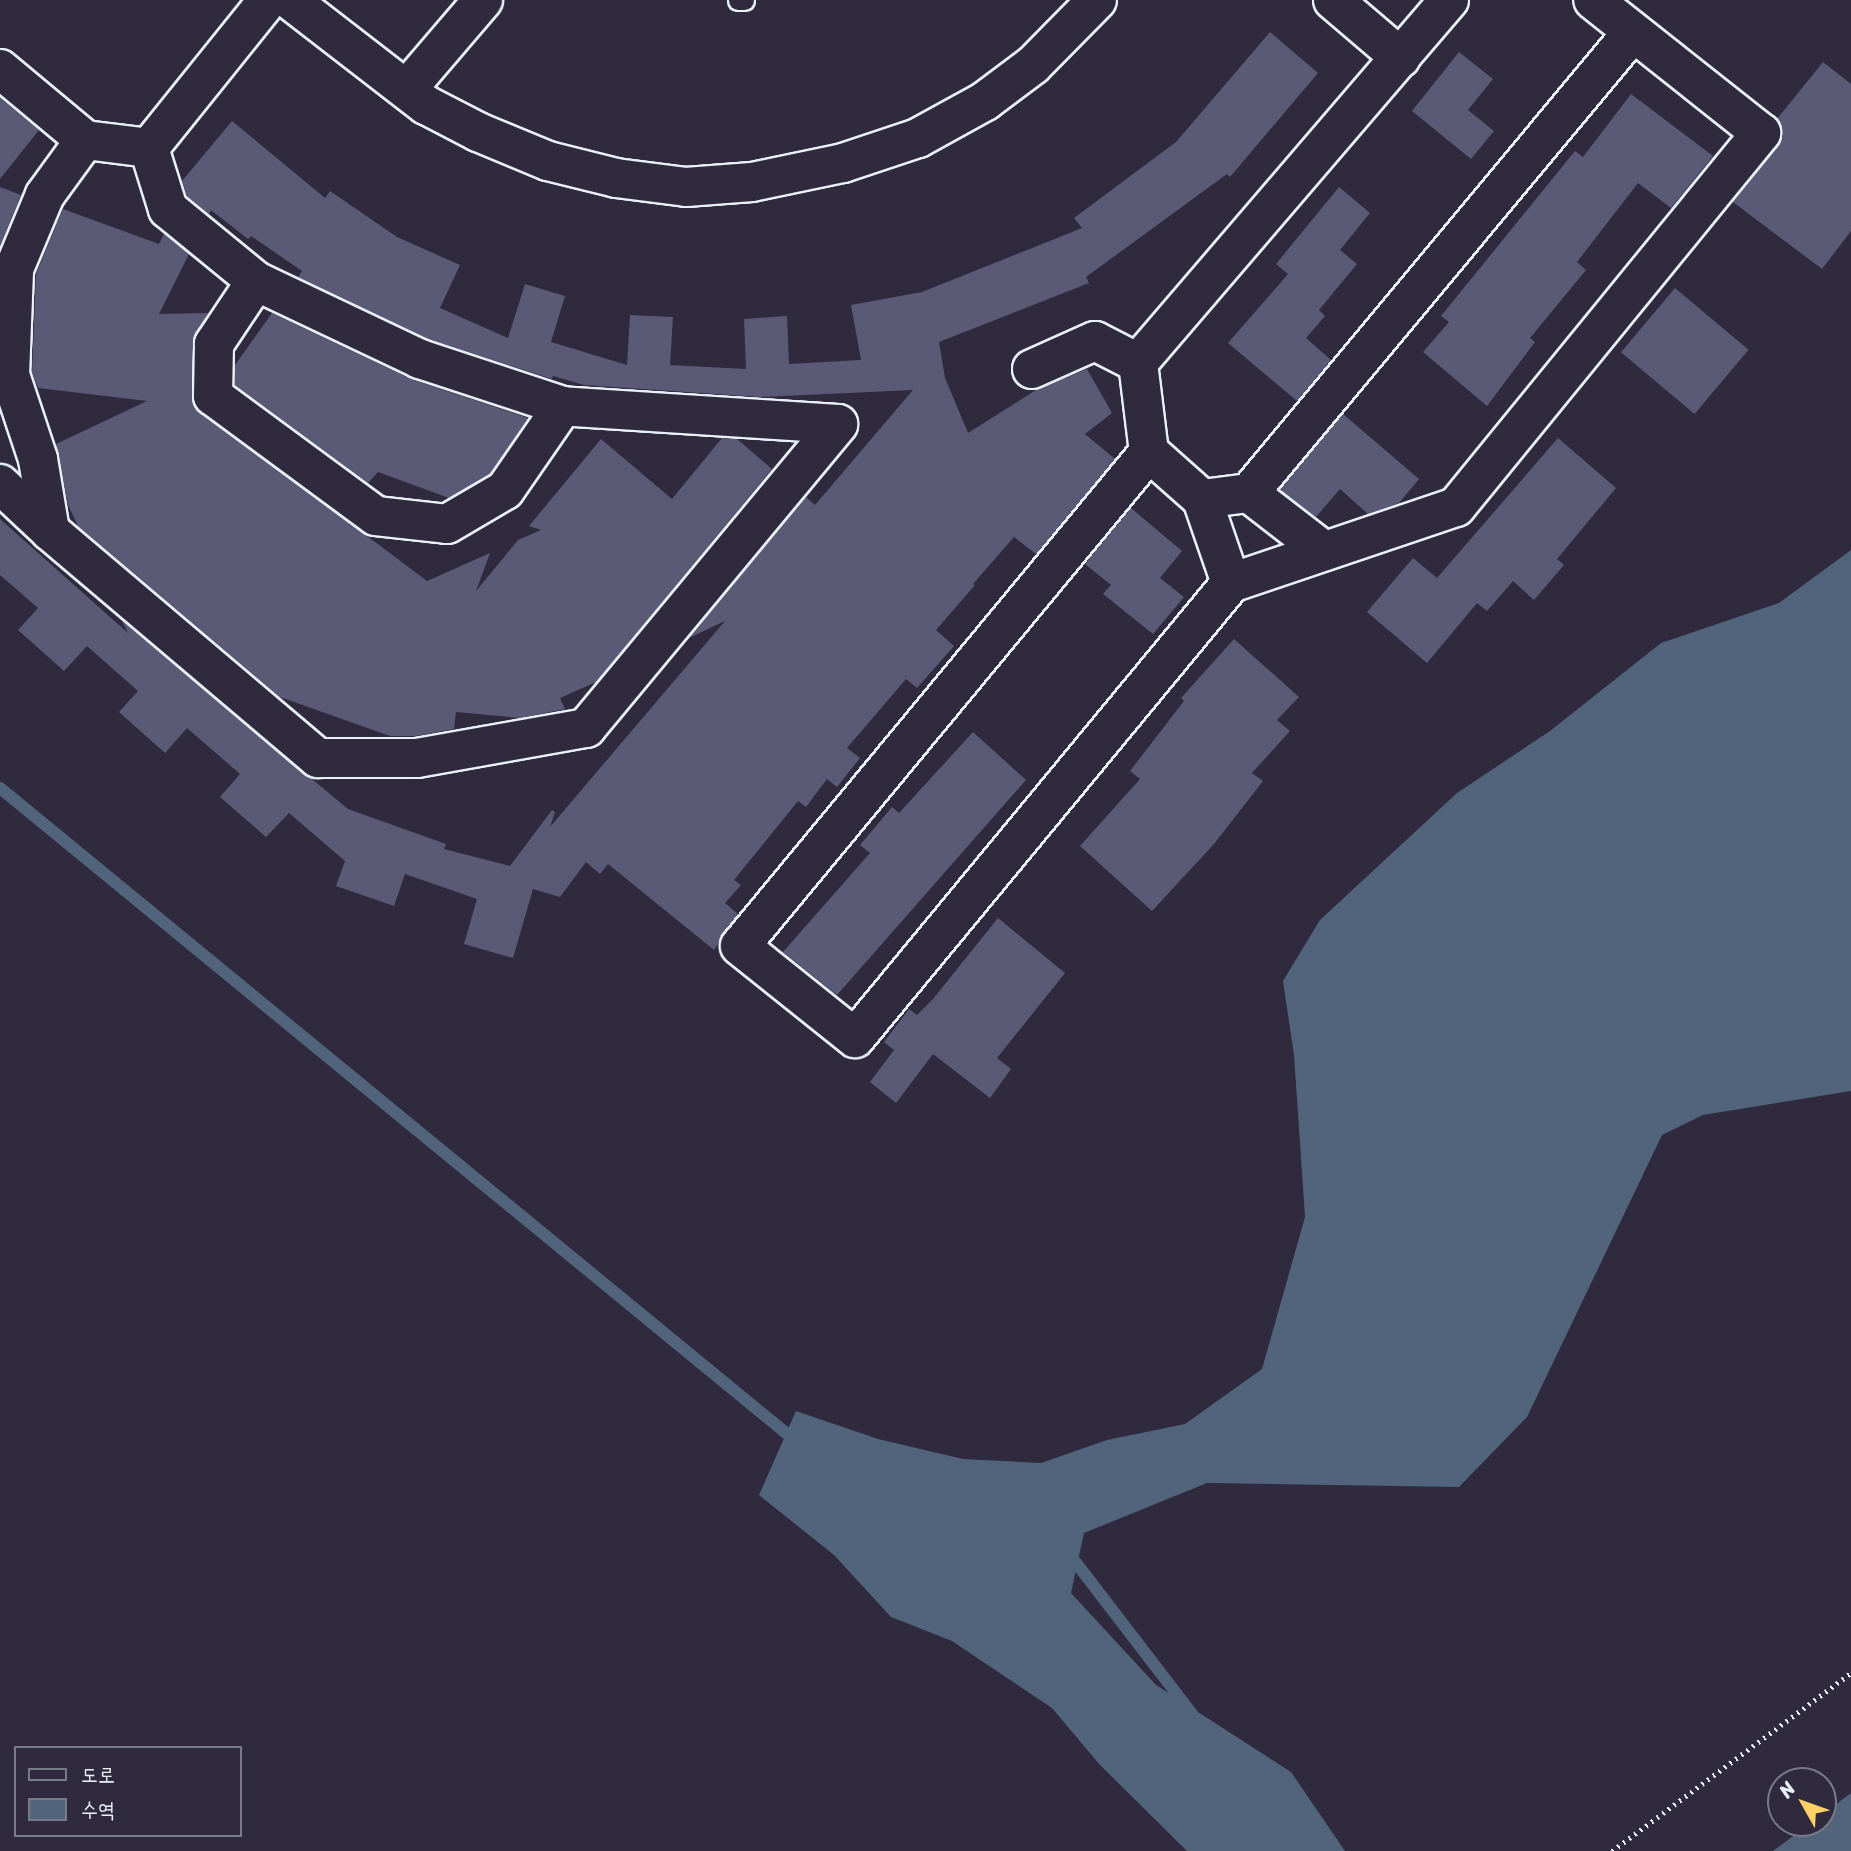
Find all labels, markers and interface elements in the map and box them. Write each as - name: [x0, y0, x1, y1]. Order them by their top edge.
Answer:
- legend: [14, 1746, 242, 1837]
- text: 도로: [81, 1756, 115, 1794]
- north arrow: [1767, 1767, 1837, 1837]
- text: N: [1770, 1774, 1804, 1805]
- text: 수역: [81, 1791, 115, 1829]

